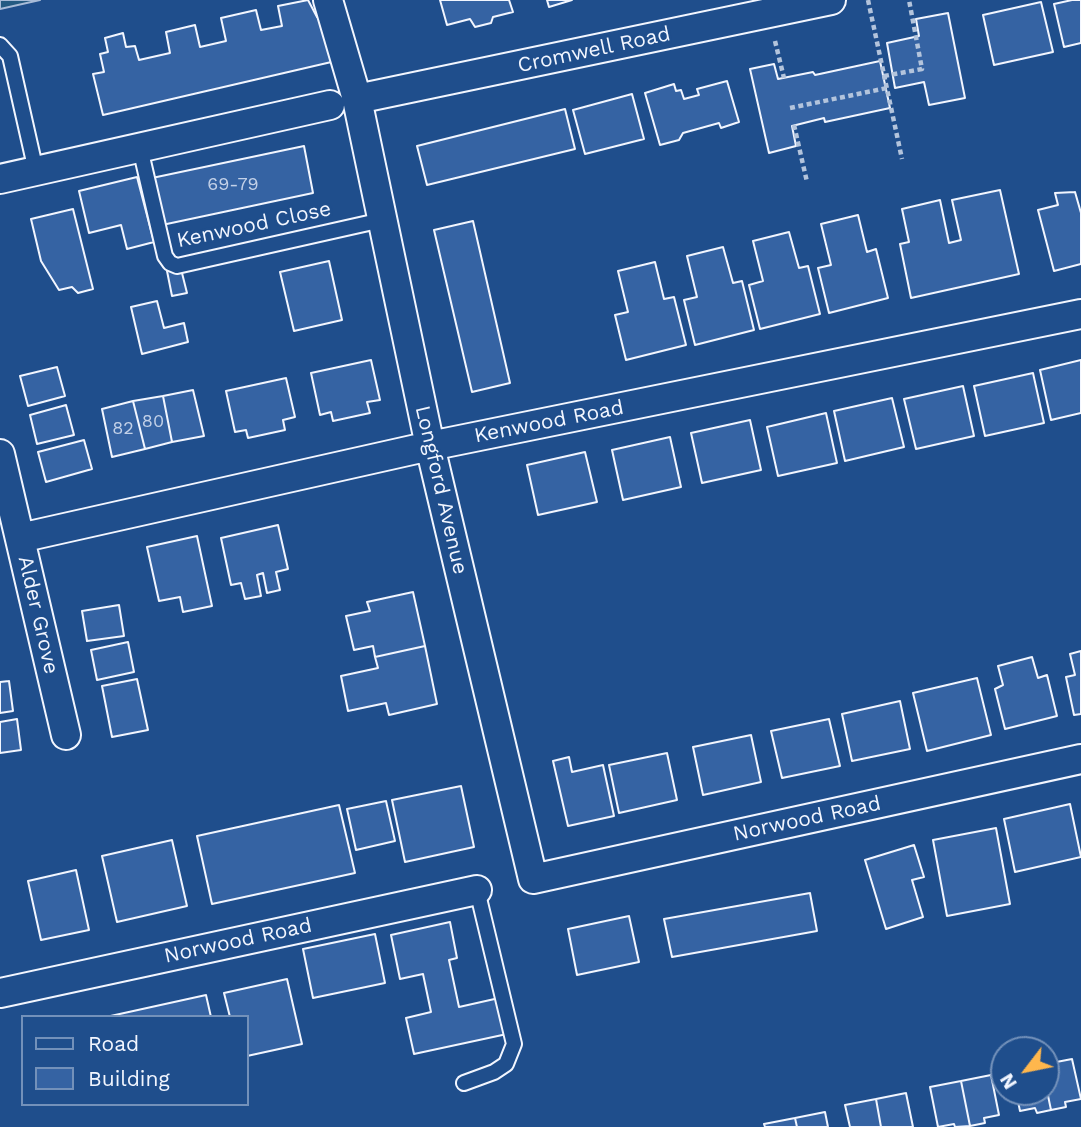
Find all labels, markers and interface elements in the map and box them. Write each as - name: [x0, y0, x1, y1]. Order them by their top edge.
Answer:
- street label: Cromwell Road: [515, 21, 673, 79]
- house number: 69-79: [207, 174, 259, 196]
- street label: Kenwood Close: [174, 196, 334, 254]
- street label: Kenwood Road: [472, 395, 626, 449]
- street label: Longford Avenue: [409, 403, 473, 577]
- house number: 80: [142, 411, 164, 433]
- house number: 82: [112, 418, 134, 440]
- street label: Alder Grove: [12, 554, 64, 676]
- street label: Norwood Road: [731, 791, 883, 847]
- street label: Norwood Road: [162, 913, 314, 969]
- legend: [21, 1015, 248, 1106]
- text: Road: [88, 1031, 139, 1056]
- north arrow: [990, 1036, 1060, 1106]
- text: Building: [88, 1066, 170, 1091]
- text: N: [995, 1069, 1022, 1093]

